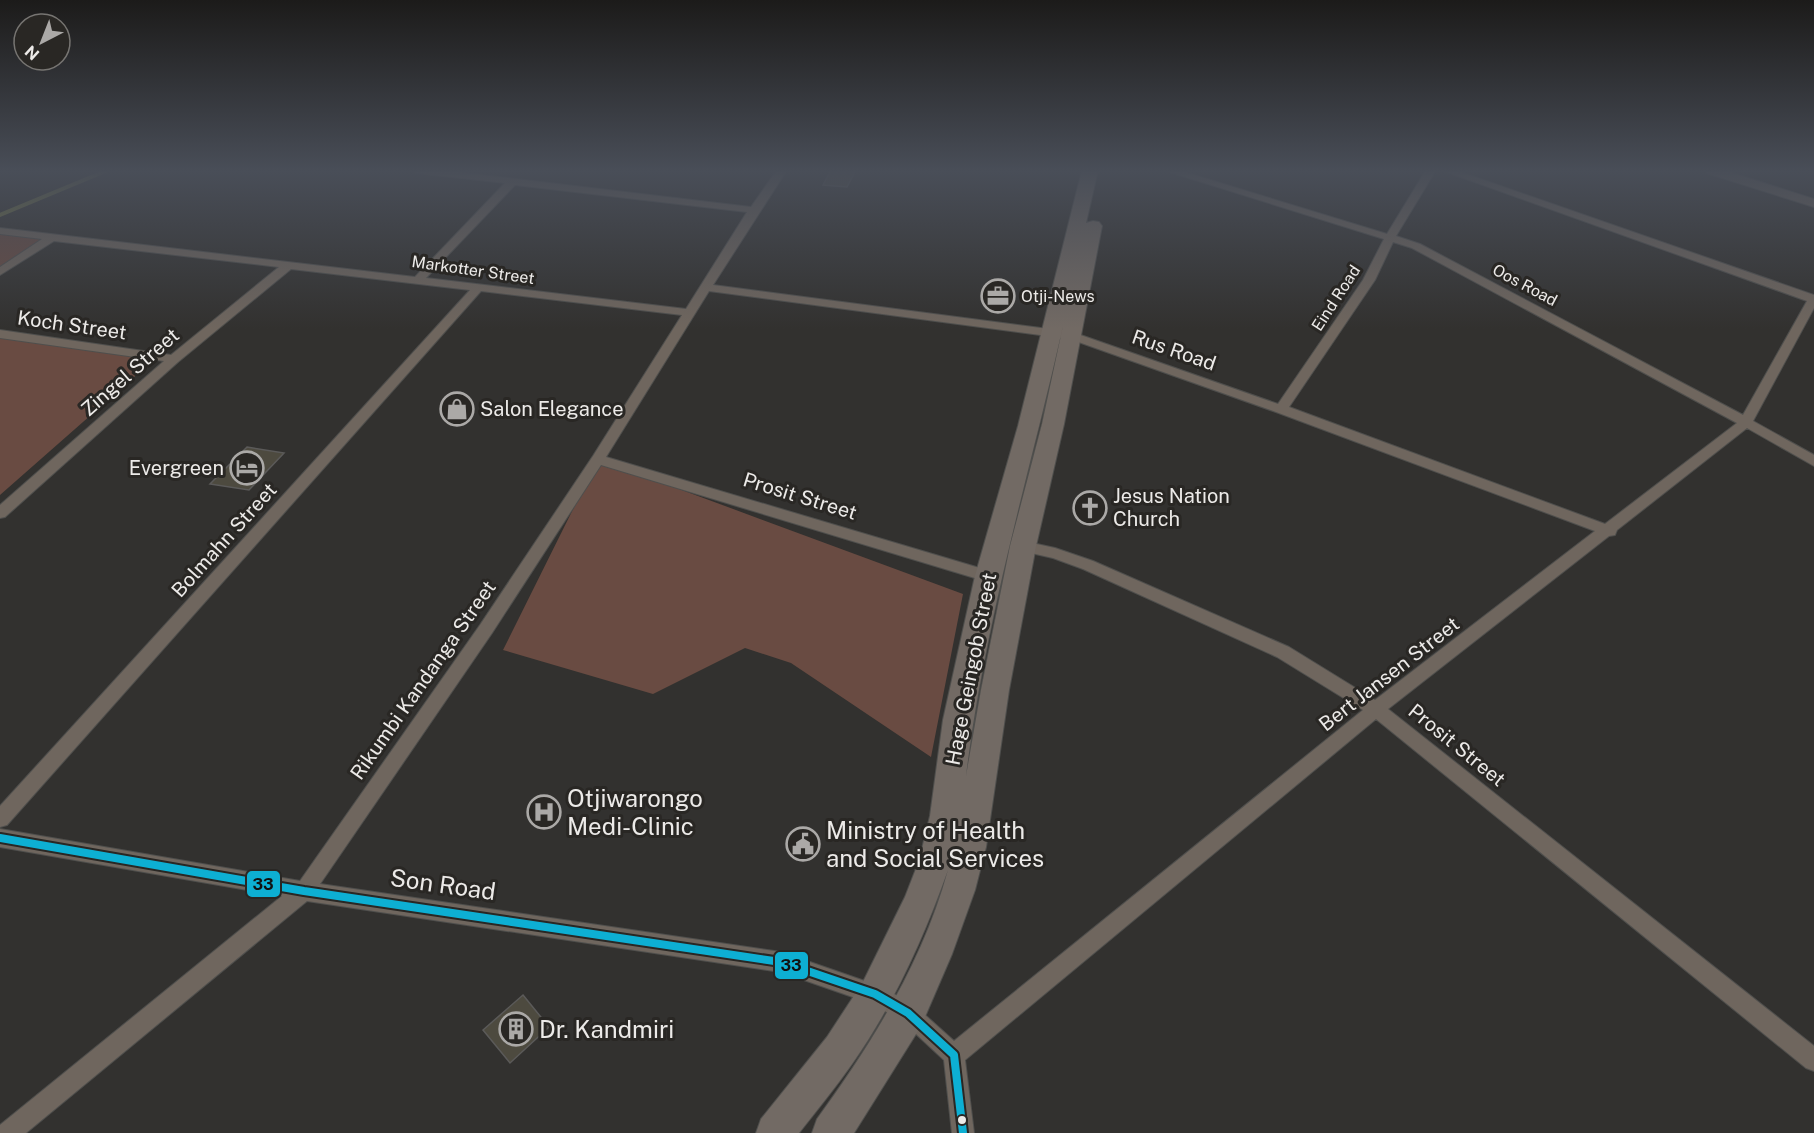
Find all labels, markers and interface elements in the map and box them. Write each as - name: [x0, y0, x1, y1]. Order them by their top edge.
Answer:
- north arrow: [12, 12, 72, 72]
- text: N: [21, 42, 43, 64]
- street label: Markotter Street: [410, 252, 536, 288]
- street label: Oos Road: [1489, 260, 1561, 310]
- street label: Eind Road: [1308, 262, 1364, 334]
- office icon: Otji-News: [980, 278, 1016, 314]
- place label: Otji-News: [1021, 287, 1095, 306]
- street label: Koch Street: [16, 305, 128, 345]
- street label: Zingel Street: [76, 323, 184, 421]
- street label: Rus Road: [1129, 324, 1219, 376]
- shop icon: Salon Elegance: [439, 391, 475, 427]
- place label: Salon Elegance: [480, 397, 624, 421]
- hotel icon: Evergreen: [229, 450, 265, 486]
- place label: Evergreen: [129, 456, 224, 480]
- street label: Prosit Street: [740, 467, 860, 525]
- street label: Bolmahn Street: [166, 478, 282, 602]
- place label: Jesus Nation Church: [1113, 484, 1230, 531]
- church icon: Jesus Nation Church: [1072, 490, 1108, 526]
- street label: Hage Geingob Street: [941, 571, 1001, 767]
- street label: Rikumbi Kandanga Street: [345, 576, 501, 784]
- street label: Bert Jansen Street: [1314, 612, 1464, 736]
- street label: Prosit Street: [1404, 699, 1510, 791]
- place label: Otjiwarongo Medi-Clinic: [567, 784, 703, 840]
- hospital icon: Otjiwarongo Medi-Clinic: [526, 794, 562, 830]
- place label: Ministry of Health and Social Services: [826, 816, 1044, 872]
- public building icon: Ministry of Health and Social Services: [785, 826, 821, 862]
- street label: Son Road: [388, 863, 498, 905]
- line badge: 33: [246, 870, 281, 898]
- text: 33: [252, 875, 274, 894]
- line badge: 33: [774, 951, 809, 980]
- text: 33: [780, 956, 802, 975]
- building icon: Dr. Kandmiri: [498, 1011, 534, 1047]
- place label: Dr. Kandmiri: [539, 1015, 674, 1043]
- unlabelled marker: [956, 1114, 968, 1126]

